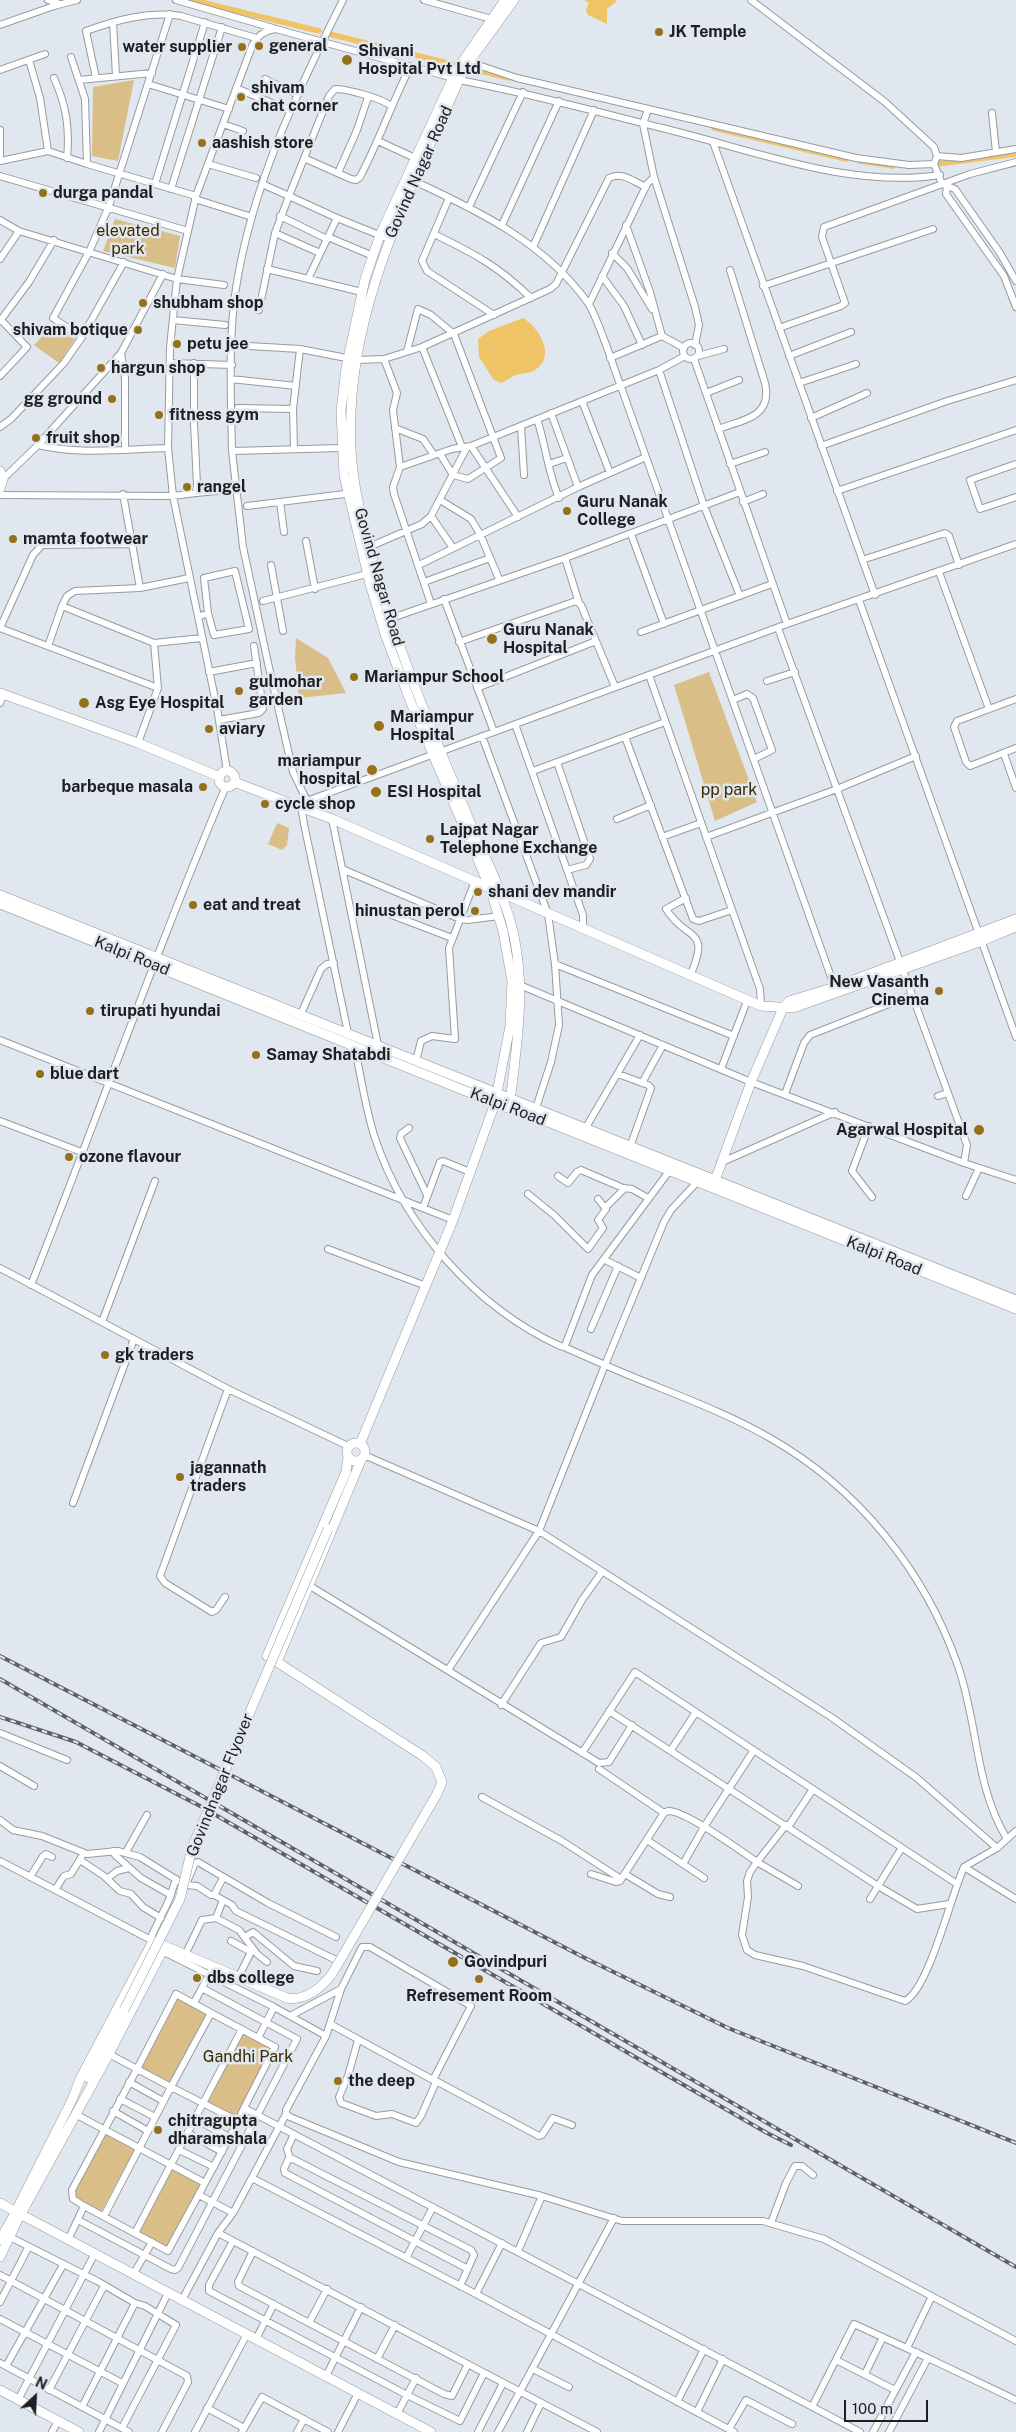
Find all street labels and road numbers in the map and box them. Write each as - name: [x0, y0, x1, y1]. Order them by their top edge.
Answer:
- street label: Govind Nagar Road: [381, 103, 457, 241]
- street label: Govind Nagar Road: [350, 506, 408, 648]
- street label: Kalpi Road: [91, 932, 173, 980]
- street label: Kalpi Road: [467, 1084, 549, 1130]
- street label: Kalpi Road: [843, 1232, 925, 1280]
- street label: Govindnagar Flyover: [182, 1711, 258, 1859]

